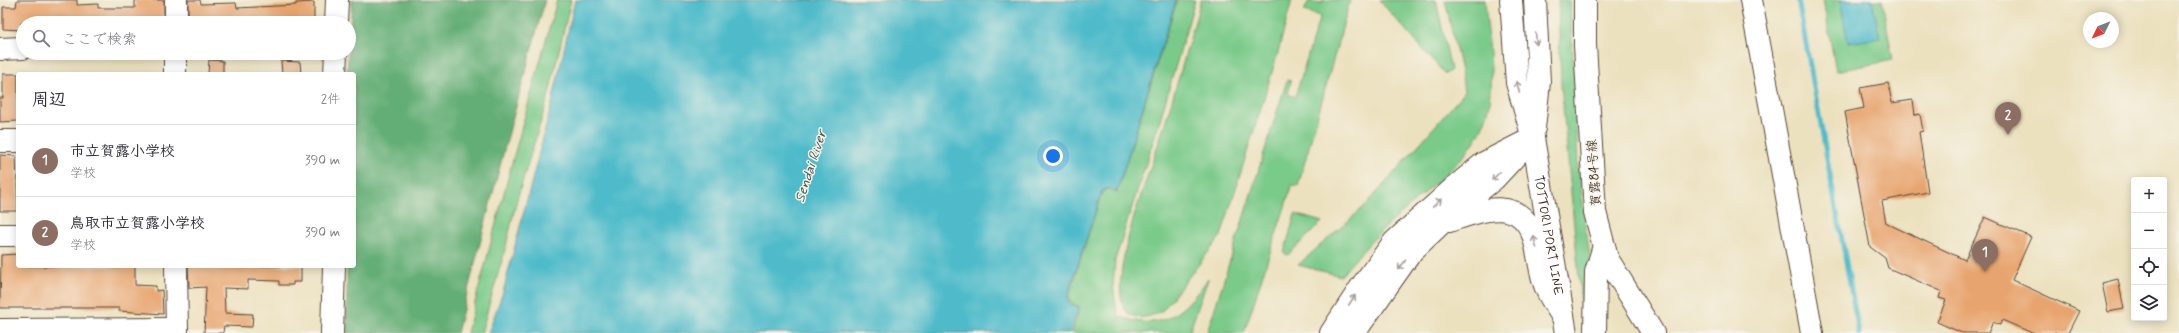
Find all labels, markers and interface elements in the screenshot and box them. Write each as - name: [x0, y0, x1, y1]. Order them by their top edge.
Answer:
- north arrow: [2083, 12, 2119, 48]
- search box: [16, 16, 356, 60]
- icon: search: [30, 27, 52, 49]
- text: ここで検索: [62, 30, 137, 50]
- one-way arrow: [1533, 32, 1540, 45]
- one-way arrow: [1514, 80, 1522, 93]
- text: 周辺: [32, 89, 66, 111]
- text: 2件: [321, 91, 340, 108]
- pin: 2: [1995, 102, 2021, 135]
- water label: Sendai River: [791, 126, 832, 205]
- street label: 賀露84号線: [1584, 138, 1605, 207]
- text: 市立賀露小学校: [70, 142, 175, 162]
- your location: [1043, 146, 1063, 166]
- text: 1: [42, 152, 48, 169]
- text: 390 m: [305, 152, 340, 169]
- text: 学校: [70, 165, 96, 182]
- one-way arrow: [1492, 171, 1501, 181]
- street label: TOTTORI PORT LINE: [1529, 174, 1566, 297]
- map controls: [2131, 177, 2167, 321]
- button: +: [2131, 177, 2167, 213]
- one-way arrow: [1432, 198, 1442, 208]
- button: −: [2131, 213, 2167, 249]
- text: 鳥取市立賀露小学校: [70, 214, 205, 234]
- text: 2: [42, 224, 48, 241]
- text: 390 m: [305, 224, 340, 241]
- one-way arrow: [1530, 236, 1538, 249]
- text: 学校: [70, 237, 96, 254]
- pin: 1: [1972, 239, 1998, 272]
- button: locate: [2131, 249, 2167, 285]
- one-way arrow: [1398, 260, 1407, 271]
- button: layers: [2131, 285, 2167, 321]
- one-way arrow: [1348, 295, 1356, 306]

